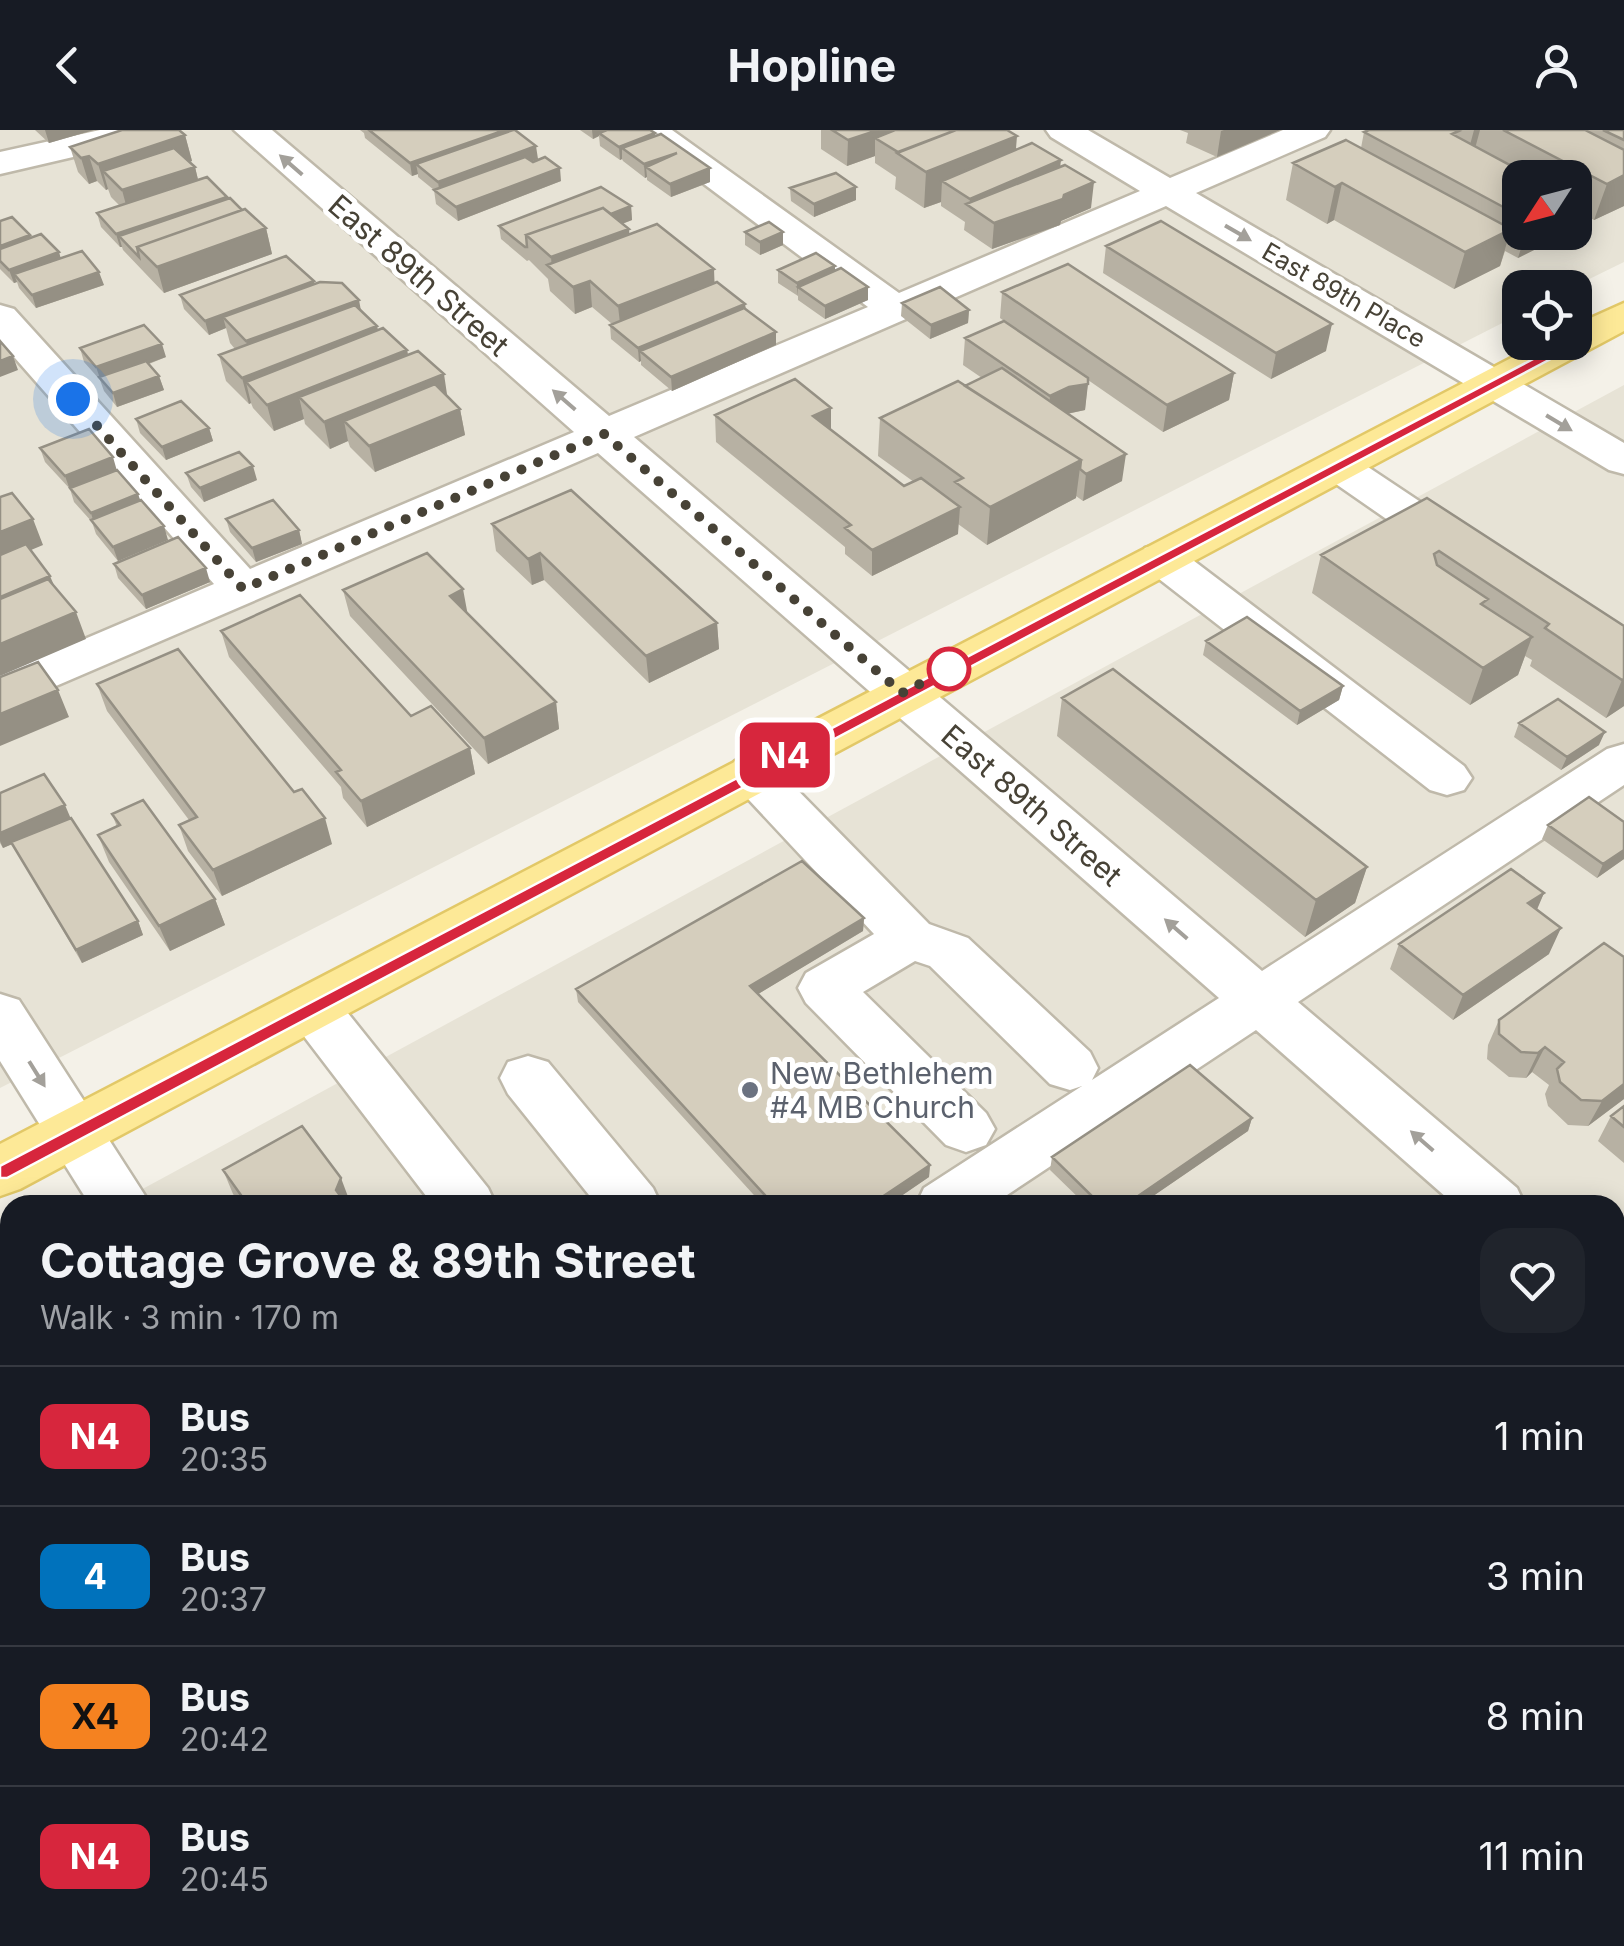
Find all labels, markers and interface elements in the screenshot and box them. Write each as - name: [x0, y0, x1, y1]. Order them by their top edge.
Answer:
- icon: back: [40, 38, 95, 93]
- text: Hopline: [728, 38, 896, 93]
- icon: person: [1529, 38, 1584, 93]
- one-way arrow: [279, 155, 304, 176]
- north arrow: [1502, 160, 1592, 250]
- map controls: [1502, 160, 1592, 360]
- street label: East 89th Street: [321, 187, 517, 363]
- one-way arrow: [1224, 224, 1252, 241]
- street label: East 89th Place: [1257, 236, 1431, 354]
- button: locate: [1502, 270, 1592, 360]
- your location: [48, 374, 98, 424]
- one-way arrow: [552, 390, 577, 412]
- one-way arrow: [1545, 413, 1573, 431]
- unlabelled marker: [928, 648, 970, 690]
- street label: East 89th Street: [934, 717, 1130, 893]
- line badge: N4: [740, 722, 830, 788]
- text: N4: [760, 734, 810, 776]
- one-way arrow: [1164, 918, 1189, 940]
- place label: New Bethlehem #4 MB Church: [770, 1055, 993, 1125]
- one-way arrow: [28, 1060, 46, 1088]
- marker: New Bethlehem #4 MB Church: [739, 1079, 761, 1101]
- one-way arrow: [1410, 1131, 1435, 1153]
- button: heart: [1480, 1228, 1585, 1333]
- text: Cottage Grove & 89th Street: [40, 1231, 696, 1290]
- text: Walk · 3 min · 170 m: [40, 1298, 339, 1337]
- text: Bus: [180, 1394, 250, 1440]
- text: 1 min: [1494, 1413, 1585, 1459]
- text: N4: [70, 1415, 120, 1457]
- text: 20:35: [180, 1440, 268, 1479]
- text: Bus: [180, 1534, 250, 1580]
- text: 3 min: [1486, 1553, 1585, 1599]
- text: 4: [83, 1555, 107, 1597]
- text: 20:37: [180, 1580, 267, 1619]
- text: Bus: [180, 1674, 250, 1720]
- text: 8 min: [1486, 1693, 1585, 1739]
- text: X4: [71, 1695, 119, 1737]
- text: 20:42: [180, 1720, 269, 1759]
- text: Bus: [180, 1814, 250, 1860]
- text: 11 min: [1478, 1833, 1585, 1879]
- text: N4: [70, 1835, 120, 1877]
- text: 20:45: [180, 1860, 269, 1899]

